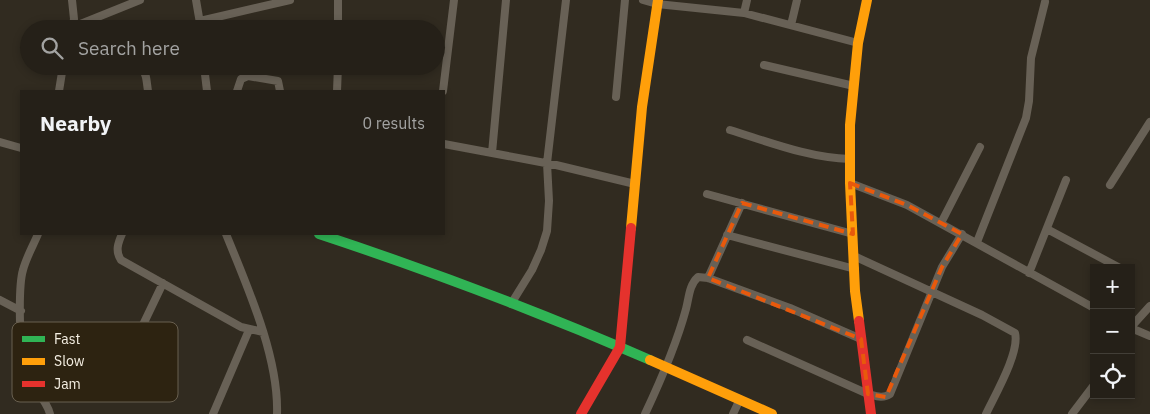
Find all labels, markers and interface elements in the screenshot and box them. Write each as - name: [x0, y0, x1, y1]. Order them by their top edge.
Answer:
- search box: [20, 20, 445, 75]
- icon: search: [38, 34, 66, 62]
- text: Search here: [78, 36, 180, 60]
- text: Nearby: [40, 109, 111, 137]
- text: 0 results: [362, 113, 425, 133]
- map controls: [1090, 264, 1135, 399]
- button: +: [1090, 264, 1135, 309]
- button: −: [1090, 309, 1135, 354]
- legend: [12, 322, 178, 402]
- text: Fast: [54, 330, 80, 348]
- text: Slow: [54, 352, 85, 370]
- button: locate: [1090, 354, 1135, 399]
- text: Jam: [54, 375, 81, 393]

